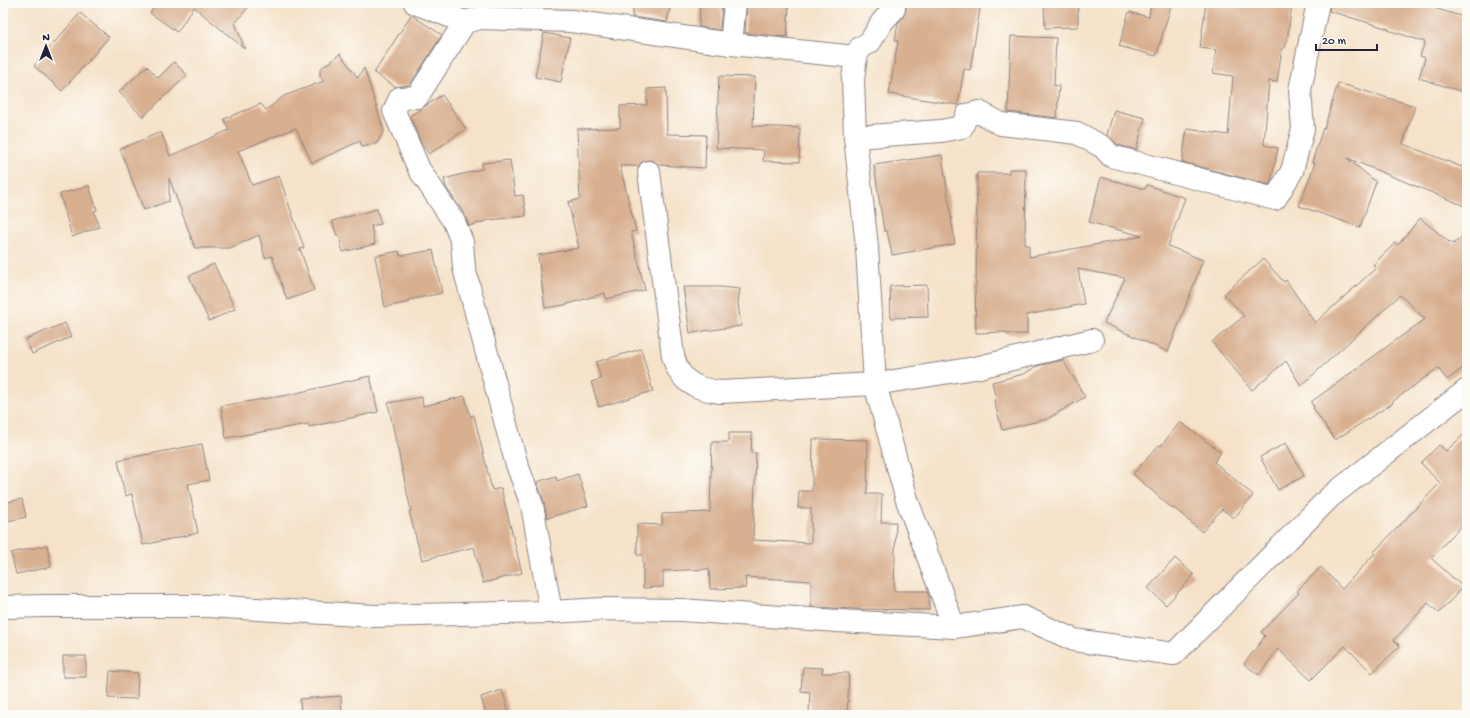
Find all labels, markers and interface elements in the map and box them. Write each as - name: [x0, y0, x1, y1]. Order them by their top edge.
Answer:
- north arrow: [26, 26, 66, 66]
- scale bar: [1316, 26, 1377, 52]
- text: N: [42, 32, 50, 44]
- text: 20 m: [1322, 35, 1347, 49]

